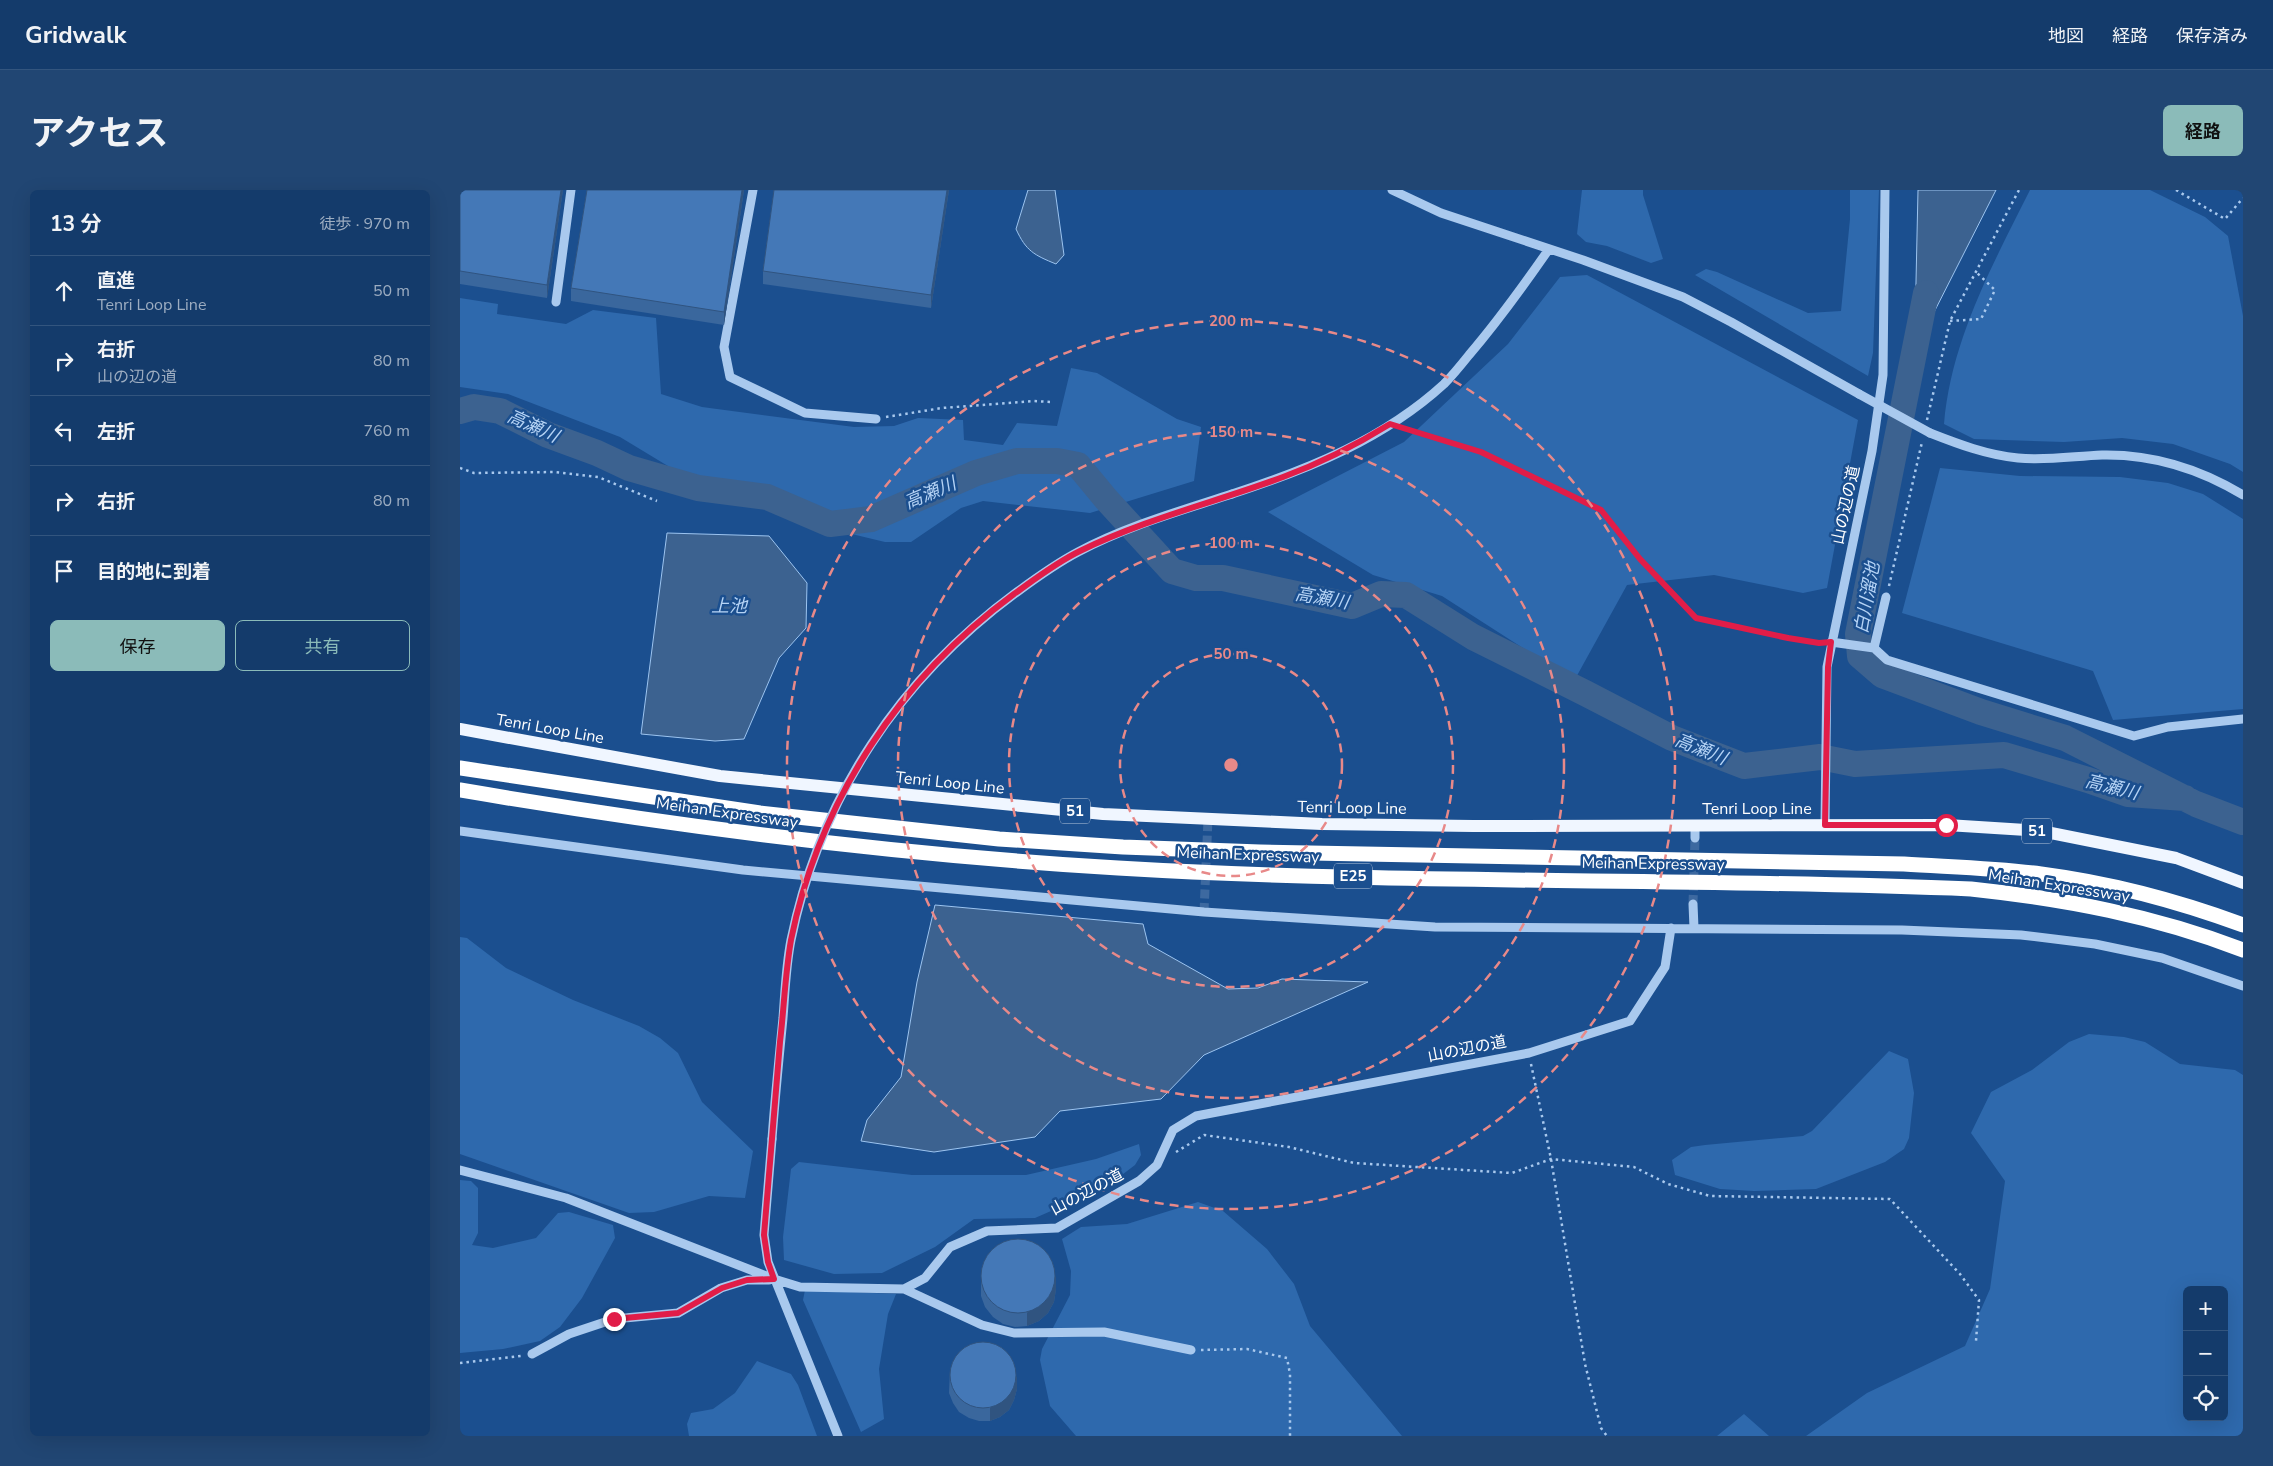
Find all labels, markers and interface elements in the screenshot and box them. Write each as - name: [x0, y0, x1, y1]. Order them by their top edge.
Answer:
- text: Gridwalk: [25, 19, 126, 51]
- text: 地図: [2048, 24, 2084, 48]
- text: 経路: [2112, 24, 2148, 48]
- text: 保存済み: [2176, 24, 2248, 48]
- button: 経路: [2163, 105, 2243, 156]
- text: アクセス: [30, 110, 168, 157]
- text: 13 分: [50, 210, 102, 238]
- text: 徒歩 · 970 m: [320, 213, 410, 235]
- text: 直進: [97, 268, 135, 294]
- icon: ahead: [50, 277, 78, 305]
- text: 50 m: [373, 280, 410, 302]
- text: Tenri Loop Line: [97, 294, 206, 316]
- text: 200 m: [1209, 311, 1253, 331]
- text: 右折: [97, 337, 135, 363]
- icon: right: [50, 347, 78, 375]
- text: 80 m: [373, 350, 410, 372]
- text: 山の辺の道: [97, 366, 177, 388]
- water label: 高瀬川: [503, 404, 564, 449]
- icon: left: [50, 417, 78, 445]
- text: 左折: [97, 419, 135, 445]
- text: 760 m: [363, 420, 410, 442]
- text: 150 m: [1209, 422, 1253, 442]
- street label: 山の辺の道: [1827, 464, 1865, 546]
- water label: 高瀬川: [900, 471, 961, 515]
- icon: right: [50, 487, 78, 515]
- text: 右折: [97, 489, 135, 515]
- text: 80 m: [373, 490, 410, 512]
- text: 100 m: [1209, 533, 1253, 553]
- icon: arrive: [50, 557, 78, 585]
- water label: 白川溜池: [1849, 558, 1885, 636]
- text: 目的地に到着: [97, 559, 211, 585]
- water label: 高瀬川: [1293, 581, 1353, 615]
- water label: 上池: [711, 594, 749, 618]
- button: 保存: [50, 620, 225, 671]
- button: 共有: [235, 620, 410, 671]
- text: 50 m: [1213, 644, 1249, 664]
- street label: Tenri Loop Line: [494, 709, 606, 749]
- water label: 高瀬川: [1671, 728, 1732, 771]
- centre of rings: [1222, 756, 1240, 774]
- street label: Tenri Loop Line: [894, 766, 1006, 800]
- water label: 高瀬川: [2083, 769, 2143, 806]
- street label: Meihan Expressway: [655, 792, 800, 834]
- street label: Tenri Loop Line: [1297, 796, 1407, 820]
- road number: 51: [1060, 798, 1090, 824]
- street label: Tenri Loop Line: [1702, 798, 1812, 820]
- route start: [1935, 814, 1958, 837]
- road number: 51: [2022, 818, 2052, 844]
- street label: Meihan Expressway: [1176, 842, 1321, 869]
- street label: Meihan Expressway: [1581, 852, 1725, 876]
- road number: E25: [1334, 864, 1372, 888]
- street label: Meihan Expressway: [1987, 864, 2132, 908]
- street label: 山の辺の道: [1426, 1031, 1508, 1067]
- street label: 山の辺の道: [1047, 1164, 1127, 1220]
- map controls: [2183, 1286, 2228, 1421]
- button: +: [2183, 1286, 2228, 1331]
- route end: [603, 1308, 626, 1331]
- button: −: [2183, 1331, 2228, 1376]
- button: locate: [2183, 1376, 2228, 1421]

